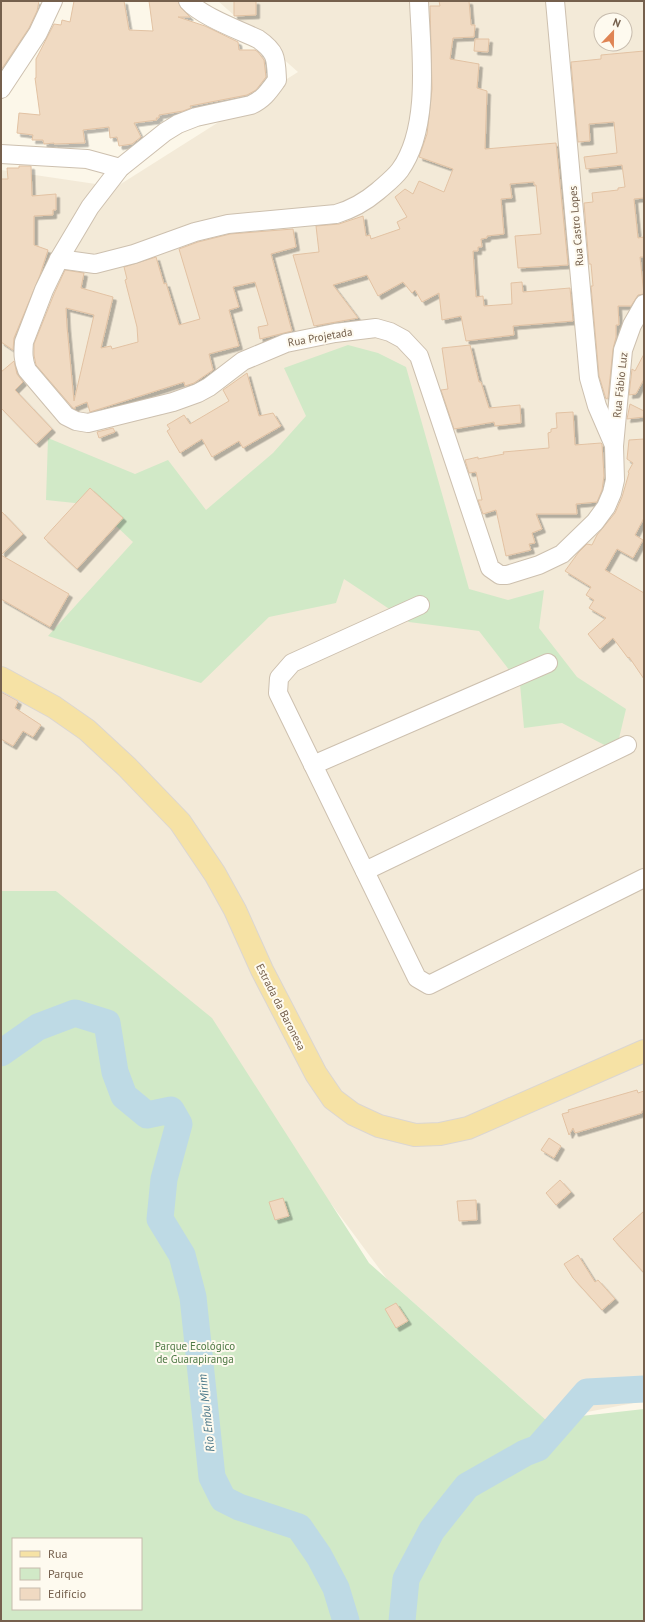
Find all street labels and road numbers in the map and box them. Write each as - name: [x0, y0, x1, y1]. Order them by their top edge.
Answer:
- street label: Rua Castro Lopes: [565, 185, 586, 267]
- street label: Rua Projetada: [287, 324, 353, 350]
- street label: Rua Fábio Luz: [610, 351, 630, 419]
- street label: Estrada da Baronesa: [253, 961, 309, 1053]

